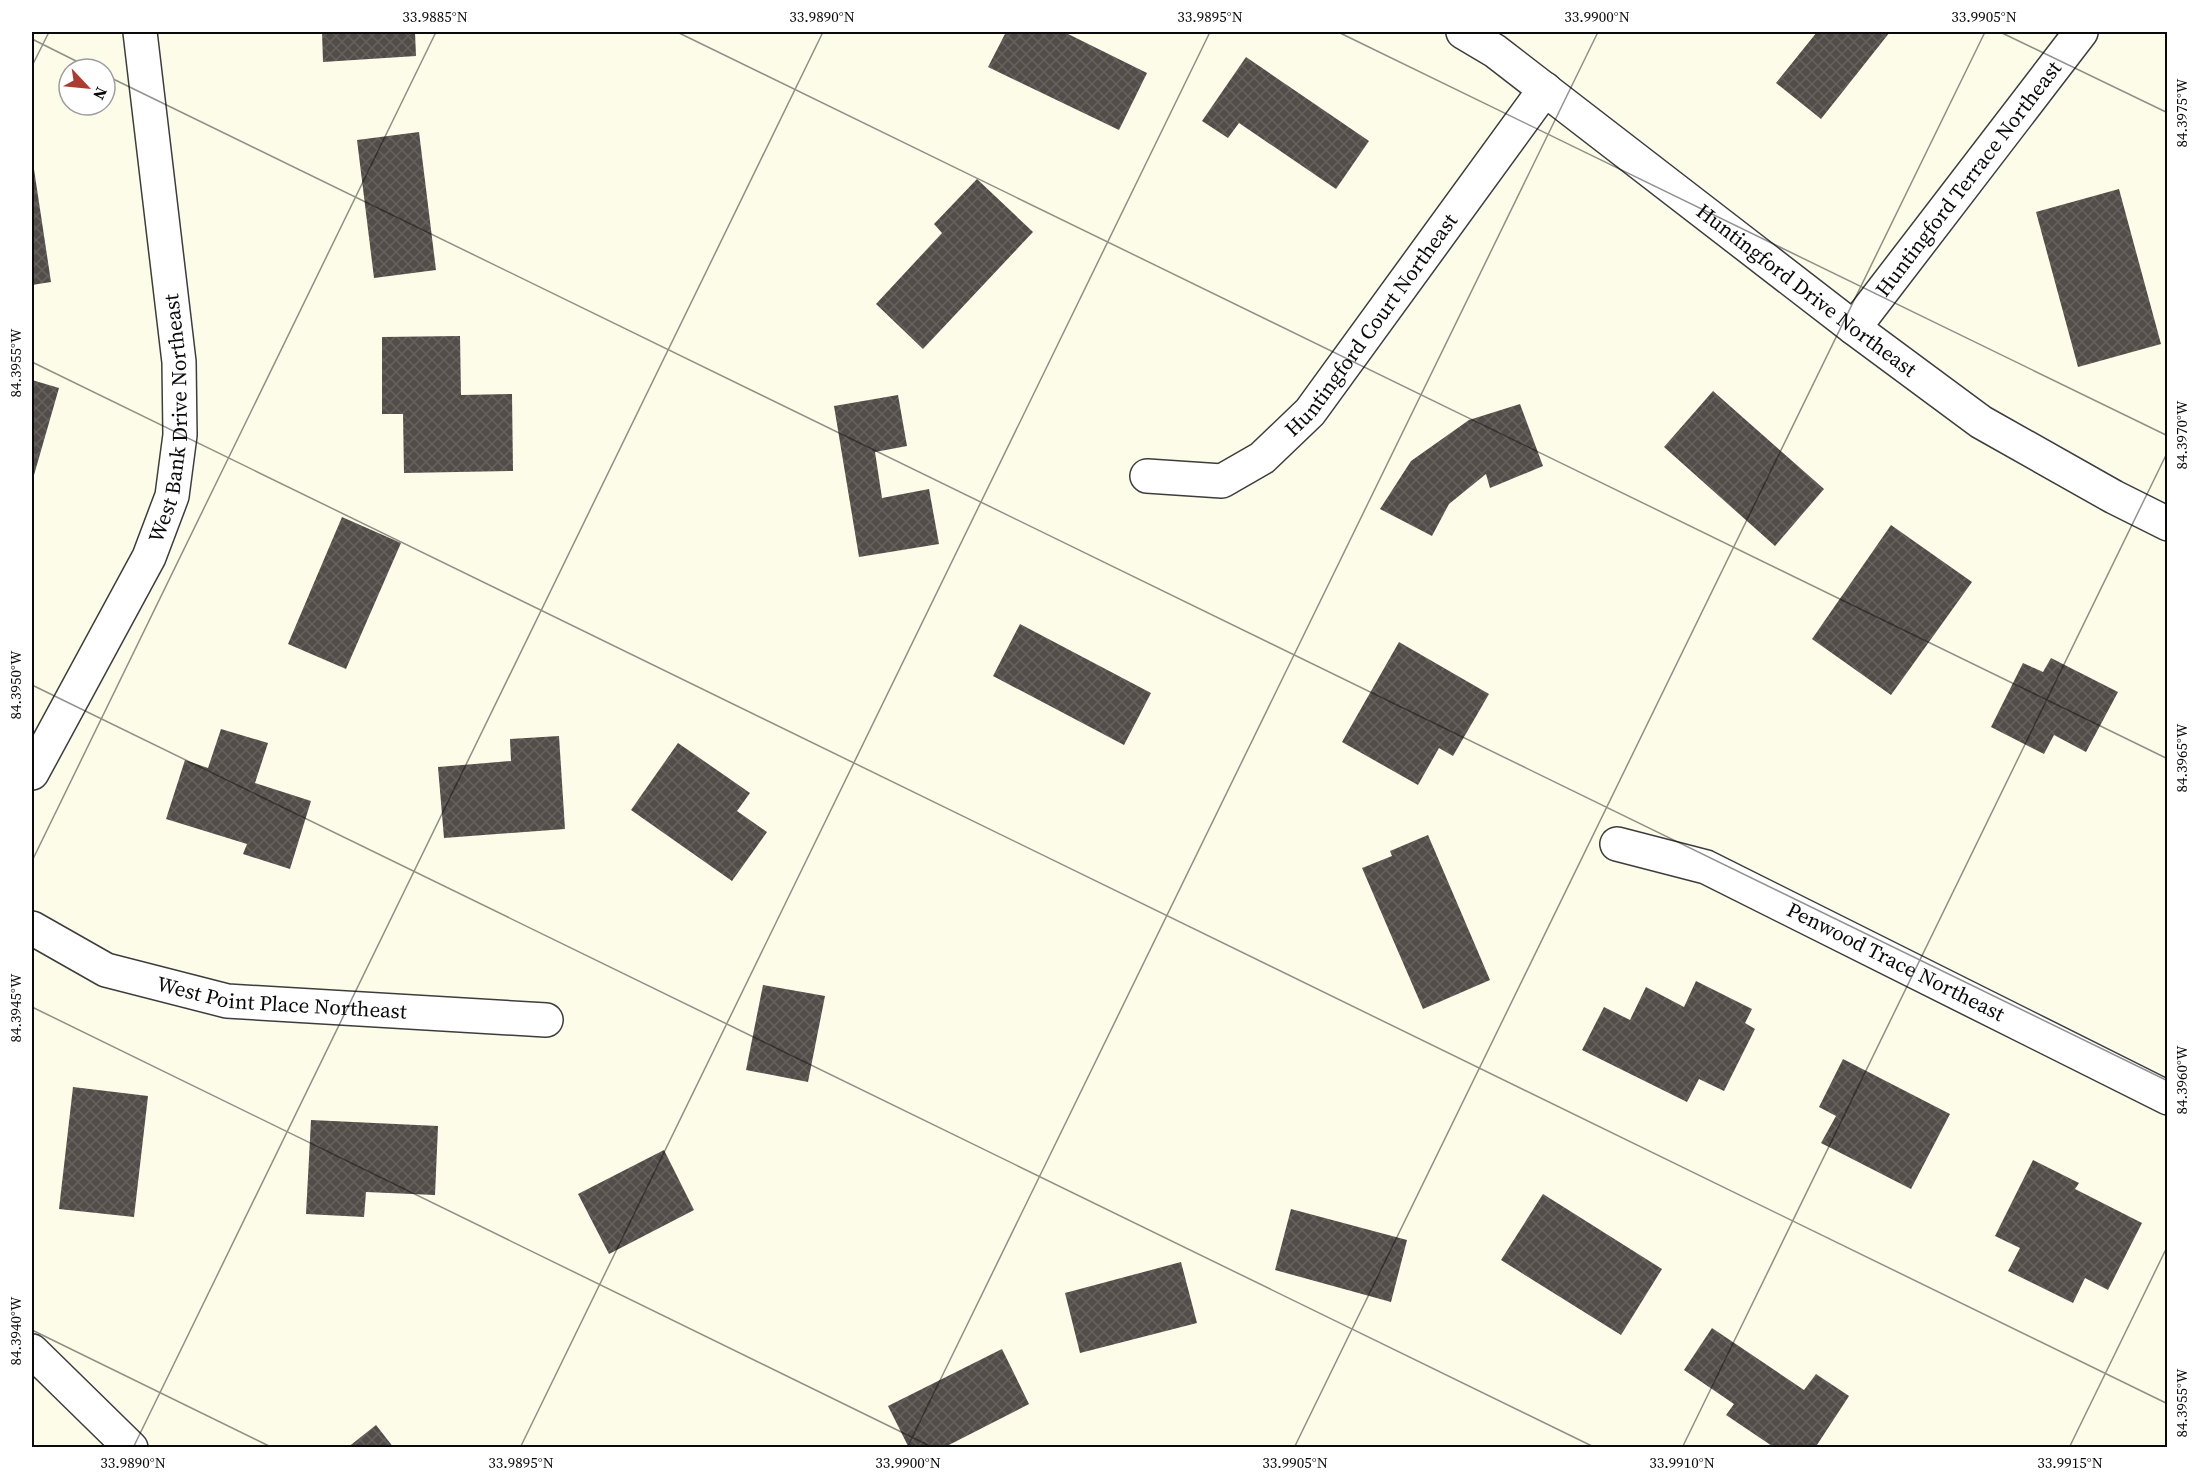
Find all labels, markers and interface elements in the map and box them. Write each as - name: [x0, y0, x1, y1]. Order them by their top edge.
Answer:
- text: 33.9885°N: [402, 6, 468, 27]
- text: 33.9890°N: [789, 6, 855, 27]
- text: 33.9895°N: [1177, 6, 1243, 27]
- text: 33.9900°N: [1564, 6, 1630, 27]
- text: 33.9905°N: [1951, 6, 2017, 27]
- street label: Huntingford Terrace Northeast: [1868, 54, 2068, 302]
- north arrow: [57, 57, 117, 117]
- text: 84.3975°W: [2171, 78, 2192, 147]
- text: N: [88, 84, 113, 104]
- street label: Huntingford Drive Northeast: [1691, 197, 1923, 384]
- street label: Huntingford Court Northeast: [1278, 207, 1464, 443]
- street label: West Bank Drive Northeast: [141, 292, 194, 546]
- text: 84.3955°W: [5, 328, 26, 397]
- text: 84.3970°W: [2171, 400, 2192, 469]
- text: 84.3950°W: [5, 650, 26, 719]
- text: 84.3965°W: [2171, 723, 2192, 792]
- street label: Penwood Trace Northeast: [1782, 895, 2010, 1028]
- street label: West Point Place Northeast: [154, 969, 408, 1026]
- text: 84.3945°W: [5, 973, 26, 1042]
- text: 84.3960°W: [2171, 1045, 2192, 1114]
- text: 84.3940°W: [5, 1296, 26, 1365]
- text: 84.3955°W: [2171, 1368, 2192, 1437]
- text: 33.9890°N: [100, 1452, 166, 1473]
- text: 33.9895°N: [488, 1452, 554, 1473]
- text: 33.9900°N: [875, 1452, 941, 1473]
- text: 33.9905°N: [1262, 1452, 1328, 1473]
- text: 33.9910°N: [1649, 1452, 1715, 1473]
- text: 33.9915°N: [2037, 1452, 2103, 1473]

